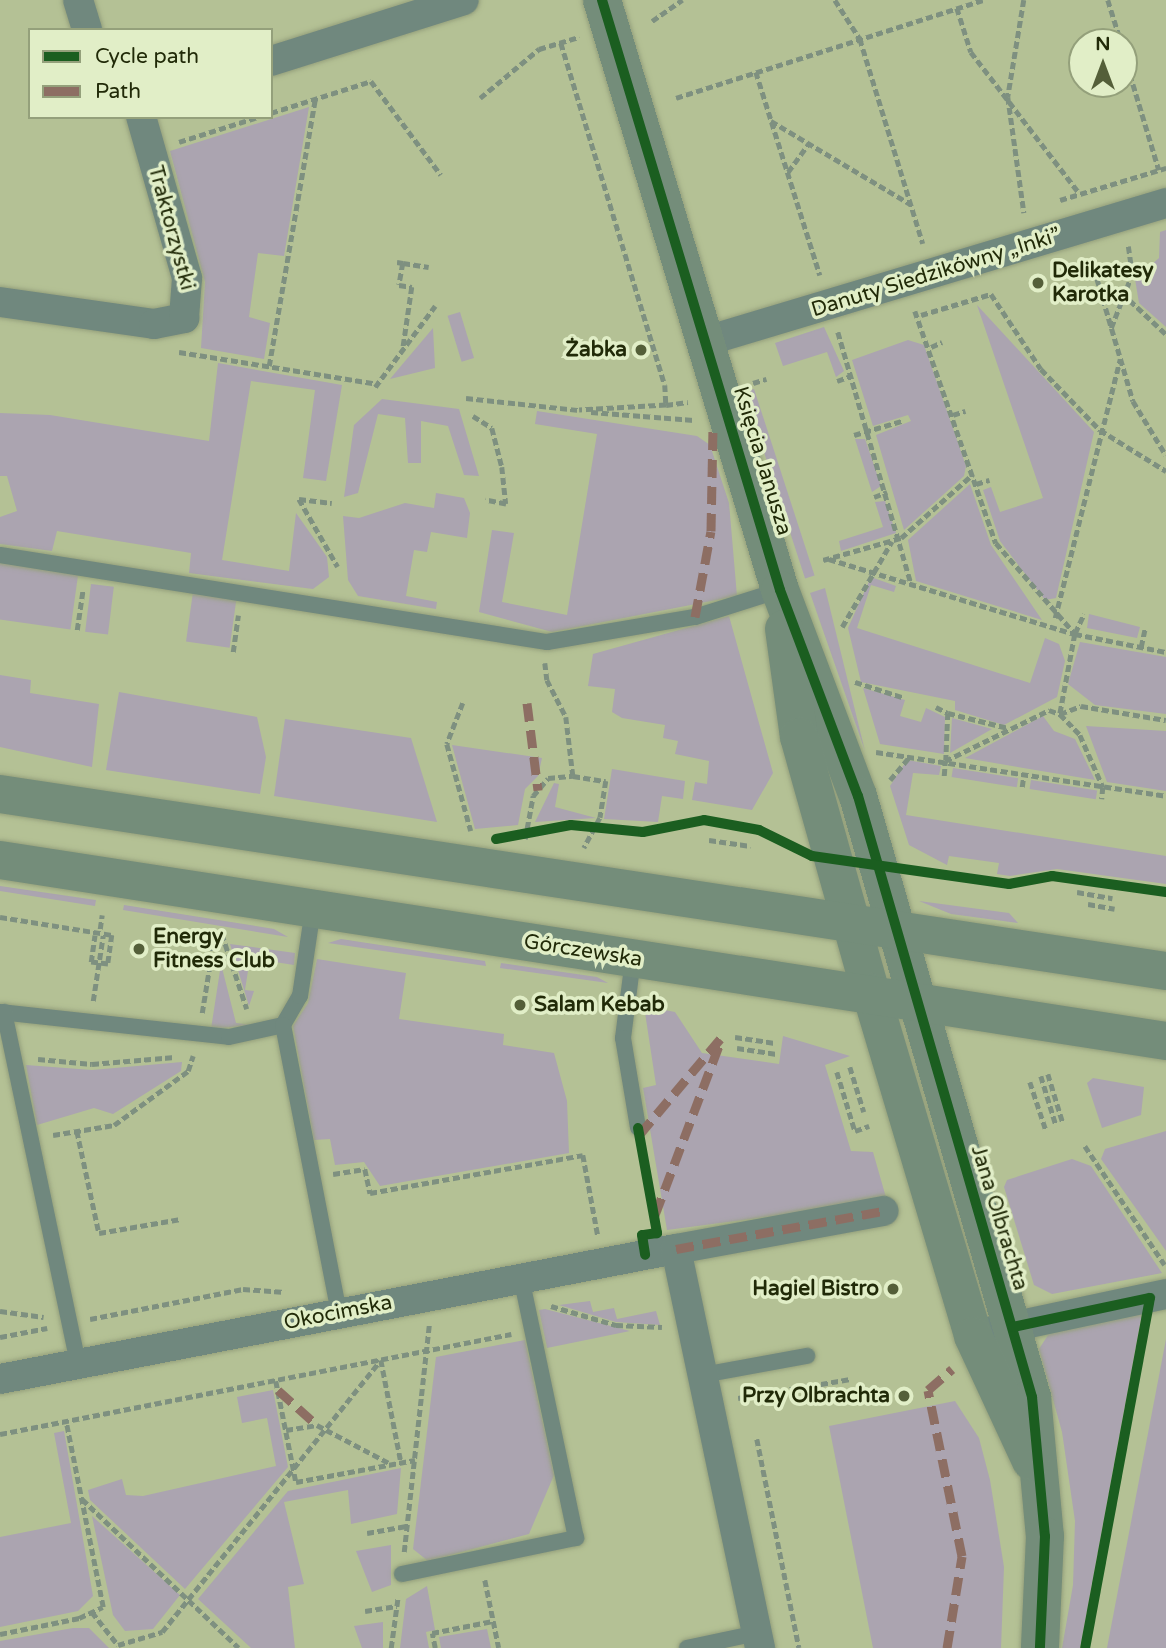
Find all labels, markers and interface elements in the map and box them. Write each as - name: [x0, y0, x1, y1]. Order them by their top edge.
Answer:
- legend: [28, 28, 273, 119]
- north arrow: [1068, 28, 1138, 98]
- text: N: [1095, 33, 1111, 55]
- text: Cycle path: [95, 44, 199, 69]
- text: Path: [95, 79, 141, 104]
- street label: Traktorzystki: [142, 163, 200, 293]
- street label: Danuty Siedzikówny „Inki”: [808, 223, 1064, 323]
- place label: Delikatesy Karotka: [1052, 258, 1154, 308]
- marker: Delikatesy Karotka: [1030, 275, 1046, 291]
- place label: Żabka: [566, 337, 627, 363]
- marker: Żabka: [633, 342, 649, 358]
- street label: Księcia Janusza: [727, 384, 797, 538]
- place label: Energy Fitness Club: [153, 924, 275, 974]
- street label: Górczewska: [522, 929, 644, 973]
- marker: Energy Fitness Club: [131, 941, 147, 957]
- place label: Salam Kebab: [534, 992, 665, 1018]
- marker: Salam Kebab: [512, 997, 528, 1013]
- street label: Jana Olbrachta: [965, 1142, 1033, 1294]
- place label: Hagiel Bistro: [752, 1276, 879, 1302]
- marker: Hagiel Bistro: [885, 1281, 901, 1297]
- street label: Okocimska: [282, 1290, 394, 1336]
- place label: Przy Olbrachta: [742, 1383, 890, 1409]
- marker: Przy Olbrachta: [896, 1388, 912, 1404]

